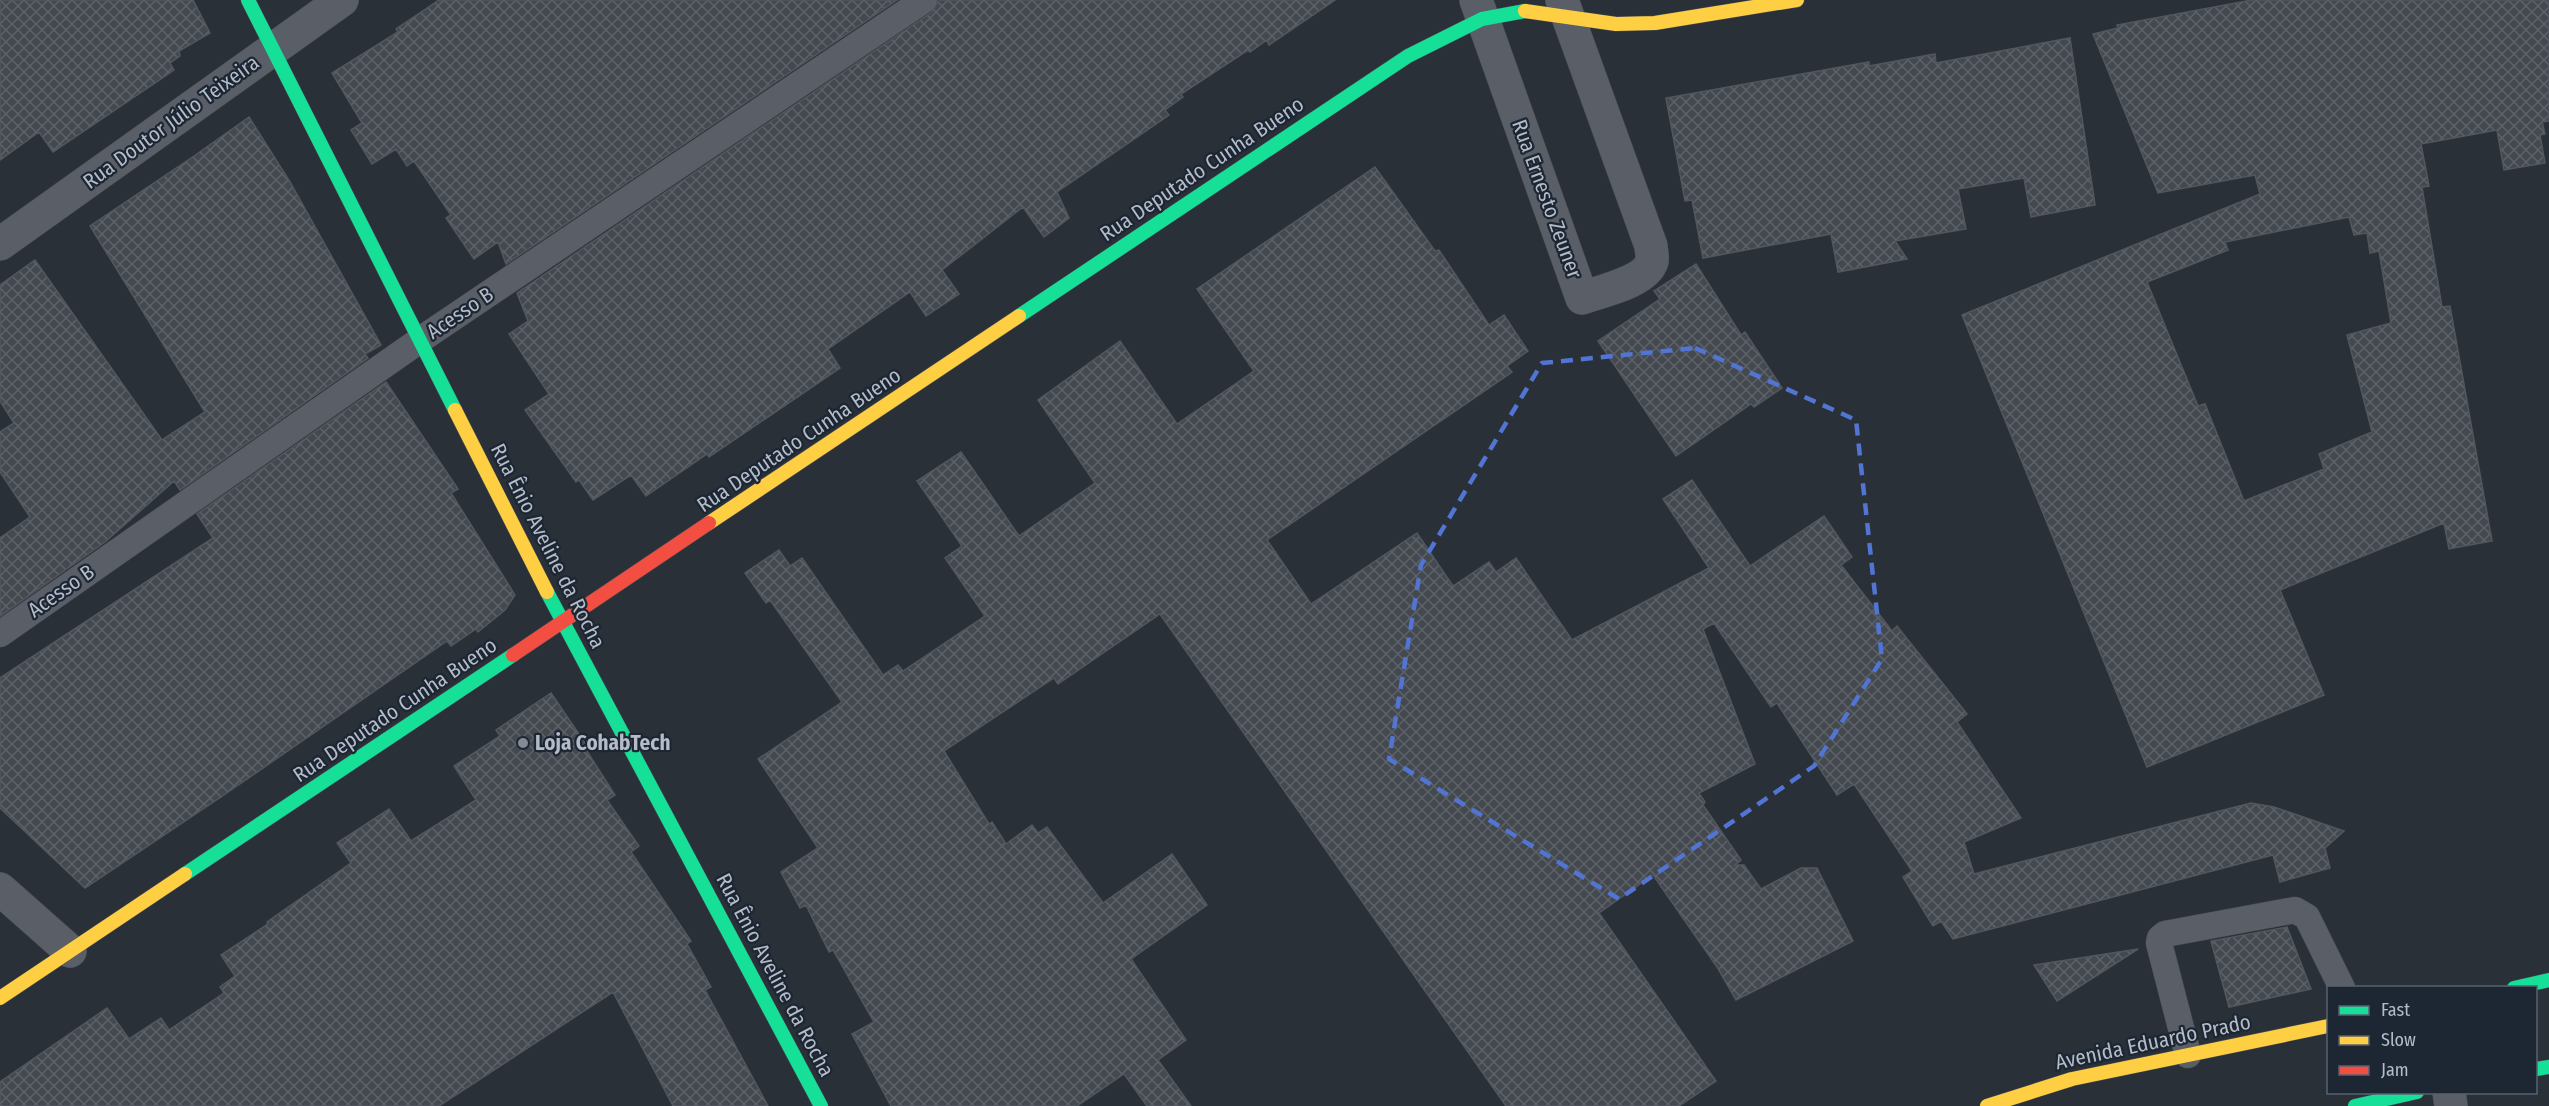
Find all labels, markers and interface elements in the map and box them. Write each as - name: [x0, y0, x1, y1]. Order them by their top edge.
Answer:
- street label: Rua Doutor Júlio Teixeira: [78, 49, 264, 195]
- street label: Rua Deputado Cunha Bueno: [1095, 91, 1309, 247]
- street label: Rua Ernesto Zeuner: [1506, 116, 1588, 283]
- street label: Acesso B: [422, 281, 498, 345]
- street label: Rua Deputado Cunha Bueno: [692, 362, 906, 518]
- street label: Rua Ênio Aveline da Rocha: [485, 439, 611, 653]
- street label: Acesso B: [23, 559, 99, 623]
- street label: Rua Deputado Cunha Bueno: [288, 632, 502, 788]
- place label: Loja CohabTech: [535, 730, 670, 756]
- marker: Loja CohabTech: [516, 736, 530, 750]
- street label: Rua Ênio Aveline da Rocha: [710, 869, 840, 1081]
- legend: [2327, 986, 2537, 1094]
- text: Fast: [2381, 999, 2410, 1021]
- street label: Avenida Eduardo Prado: [2053, 1009, 2253, 1075]
- text: Slow: [2381, 1029, 2416, 1051]
- text: Jam: [2381, 1059, 2409, 1081]

